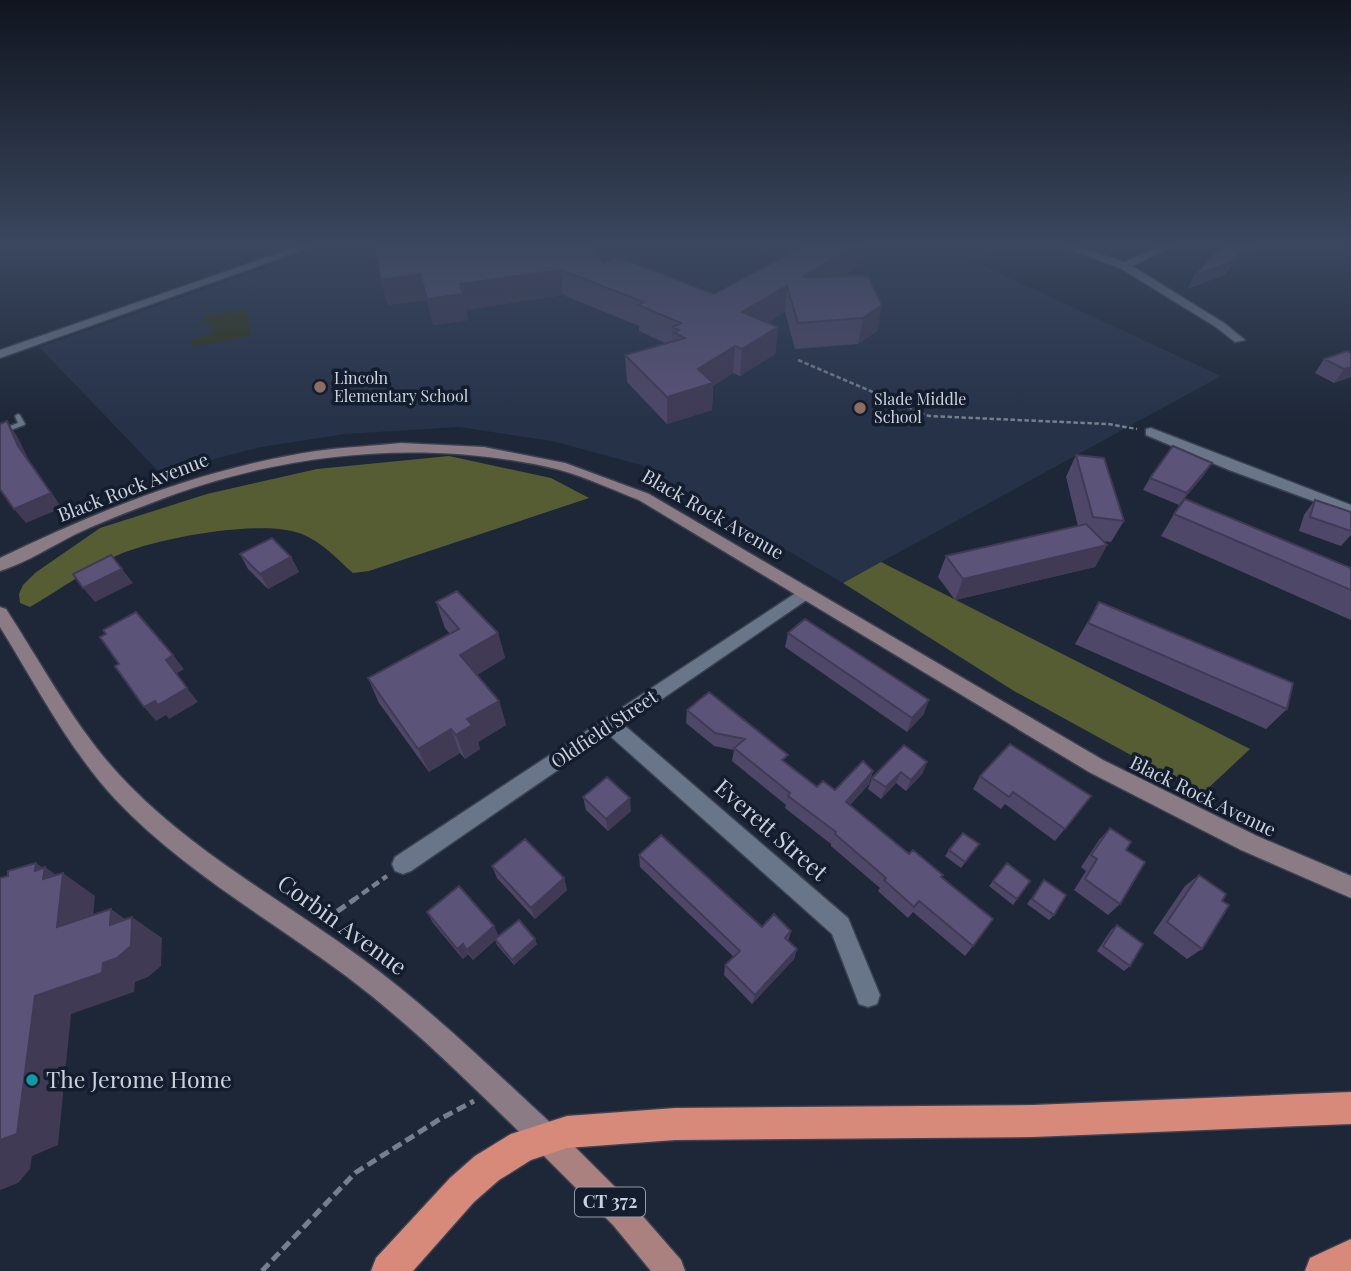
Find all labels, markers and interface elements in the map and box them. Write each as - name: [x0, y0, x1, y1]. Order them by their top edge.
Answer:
- place label: Lincoln Elementary School: [334, 367, 469, 406]
- marker: Lincoln Elementary School: [312, 379, 328, 395]
- place label: Slade Middle School: [874, 388, 966, 427]
- marker: Slade Middle School: [852, 400, 868, 416]
- street label: Black Rock Avenue: [53, 445, 212, 527]
- street label: Black Rock Avenue: [638, 462, 789, 564]
- street label: Oldfield Street: [545, 683, 662, 774]
- street label: Black Rock Avenue: [1126, 748, 1281, 842]
- street label: Everett Street: [709, 771, 836, 887]
- street label: Corbin Avenue: [272, 866, 414, 981]
- place label: The Jerome Home: [46, 1063, 232, 1094]
- marker: The Jerome Home: [24, 1072, 40, 1088]
- road number: CT 372: [575, 1188, 645, 1217]

